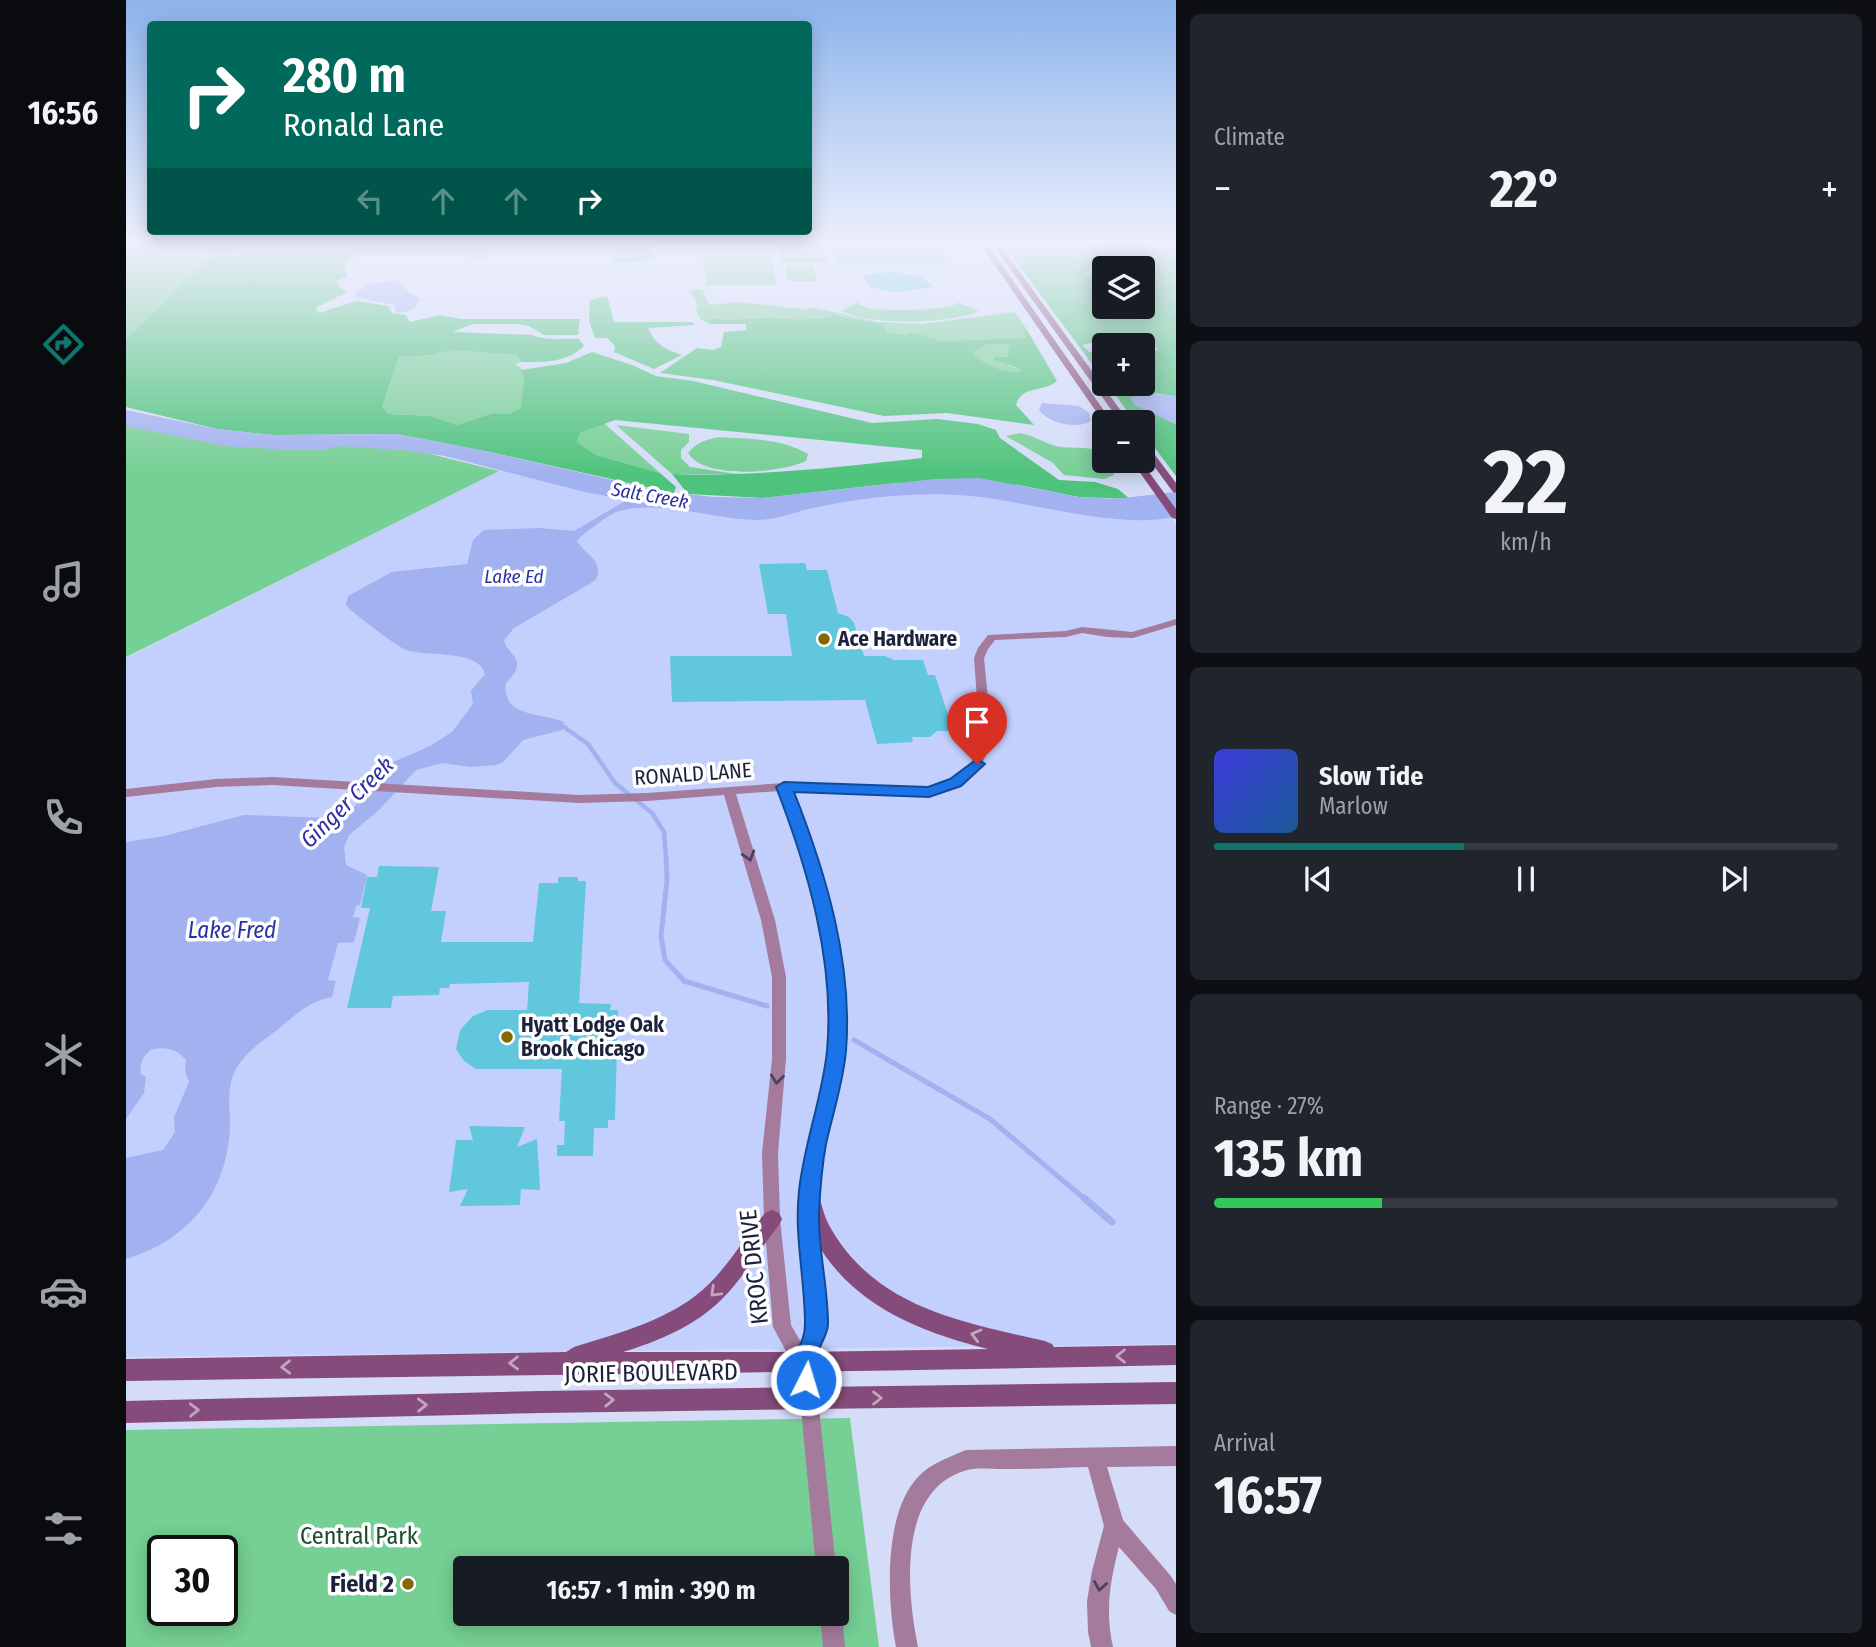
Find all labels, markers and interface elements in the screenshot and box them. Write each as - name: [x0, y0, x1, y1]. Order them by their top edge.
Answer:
- text: 280 m: [283, 46, 406, 105]
- icon: right: [168, 49, 259, 140]
- text: 16:56: [28, 94, 98, 132]
- text: Ronald Lane: [283, 106, 444, 144]
- text: Climate: [1214, 123, 1285, 151]
- text: 22°: [1490, 158, 1562, 221]
- text: −: [1214, 166, 1231, 212]
- text: +: [1821, 166, 1838, 212]
- icon: left: [351, 182, 389, 220]
- icon: ahead: [424, 182, 462, 220]
- icon: ahead: [497, 182, 535, 220]
- icon: right: [570, 182, 608, 220]
- map controls: [1092, 256, 1155, 473]
- button: layers: [1092, 256, 1155, 319]
- icon: directions: [39, 320, 88, 369]
- button: +: [1092, 333, 1155, 396]
- button: −: [1092, 410, 1155, 473]
- text: 22: [1484, 428, 1568, 537]
- water label: Salt Creek: [609, 477, 690, 514]
- text: km/h: [1500, 528, 1552, 556]
- icon: music: [39, 557, 88, 606]
- water label: Lake Ed: [484, 565, 544, 588]
- place label: Ace Hardware: [837, 626, 957, 652]
- marker: Ace Hardware: [816, 631, 832, 647]
- pin: [947, 692, 1007, 764]
- icon: arrive: [958, 703, 996, 741]
- water label: Ginger Creek: [295, 751, 399, 853]
- street label: RONALD LANE: [633, 757, 753, 791]
- text: Slow Tide: [1319, 761, 1423, 792]
- text: Marlow: [1319, 792, 1388, 820]
- icon: phone: [39, 793, 88, 842]
- one-way arrow: [740, 850, 755, 862]
- icon: previous: [1299, 860, 1337, 898]
- icon: pause: [1507, 860, 1545, 898]
- icon: next: [1715, 860, 1753, 898]
- water label: Lake Fred: [188, 916, 276, 944]
- place label: Hyatt Lodge Oak Brook Chicago: [521, 1012, 664, 1062]
- marker: Hyatt Lodge Oak Brook Chicago: [499, 1029, 515, 1045]
- icon: climate: [39, 1030, 88, 1079]
- one-way arrow: [770, 1074, 785, 1085]
- text: Range · 27%: [1214, 1092, 1324, 1120]
- text: 135 km: [1214, 1127, 1363, 1190]
- street label: KROC DRIVE: [734, 1208, 774, 1326]
- icon: car: [39, 1267, 88, 1316]
- one-way arrow: [710, 1283, 723, 1296]
- one-way arrow: [970, 1329, 982, 1343]
- position arrow: [769, 1343, 843, 1417]
- one-way arrow: [1116, 1348, 1127, 1363]
- one-way arrow: [508, 1356, 519, 1371]
- street label: JORIE BOULEVARD: [564, 1357, 738, 1389]
- one-way arrow: [281, 1359, 291, 1375]
- one-way arrow: [873, 1390, 883, 1406]
- one-way arrow: [604, 1393, 615, 1408]
- one-way arrow: [416, 1397, 427, 1412]
- one-way arrow: [189, 1402, 200, 1418]
- text: Arrival: [1214, 1429, 1275, 1457]
- text: 16:57: [1214, 1464, 1322, 1527]
- icon: filters: [39, 1504, 88, 1553]
- park label: Central Park: [300, 1522, 419, 1550]
- speed limit sign: 30: [147, 1535, 238, 1626]
- place label: Field 2: [330, 1570, 394, 1598]
- text: 16:57 · 1 min · 390 m: [546, 1575, 756, 1606]
- marker: Field 2: [400, 1576, 416, 1592]
- one-way arrow: [1093, 1580, 1108, 1592]

